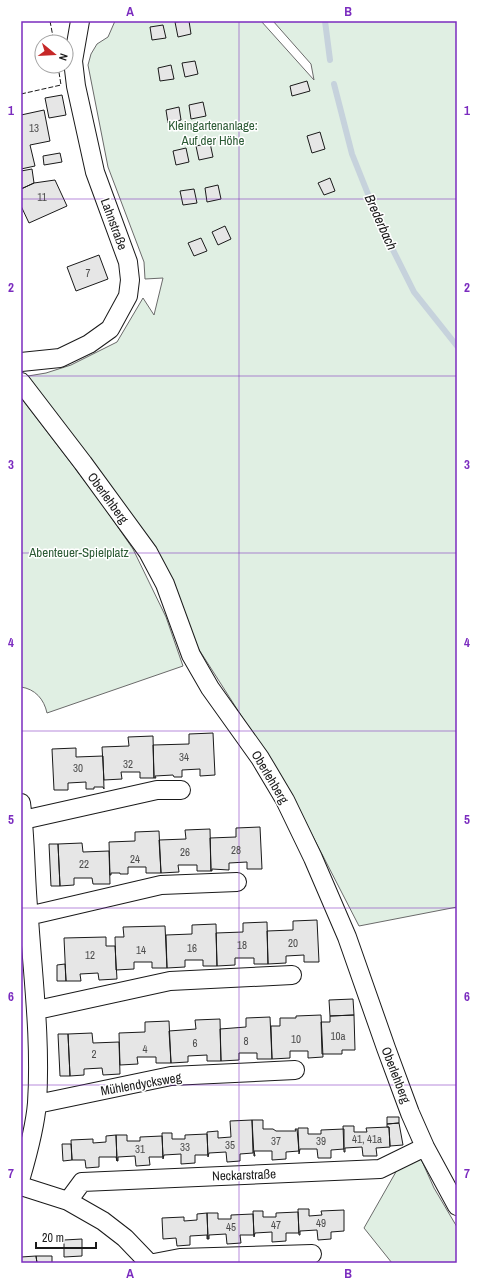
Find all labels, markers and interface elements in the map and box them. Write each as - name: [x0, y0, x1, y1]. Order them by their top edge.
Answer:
- text: A: [126, 3, 134, 20]
- text: B: [344, 3, 352, 20]
- north arrow: [34, 34, 74, 74]
- text: N: [56, 52, 71, 62]
- text: 1: [8, 102, 14, 119]
- text: 1: [464, 102, 470, 119]
- park label: Kleingartenanlage: Auf der Höhe: [168, 117, 258, 149]
- house number: 13: [29, 121, 39, 135]
- house number: 11: [37, 190, 47, 204]
- water label: Brederbach: [361, 191, 401, 253]
- street label: Lahnstraße: [97, 196, 131, 252]
- house number: 7: [85, 266, 91, 280]
- text: 2: [8, 279, 14, 296]
- text: 2: [464, 279, 470, 296]
- text: 3: [8, 456, 14, 473]
- text: 3: [464, 456, 470, 473]
- street label: Oberlehberg: [84, 469, 132, 527]
- park label: Abenteuer-Spielplatz: [28, 544, 129, 561]
- text: 4: [8, 634, 14, 651]
- text: 4: [464, 634, 470, 651]
- street label: Oberlehberg: [247, 747, 293, 807]
- house number: 34: [179, 750, 189, 764]
- house number: 32: [123, 757, 133, 771]
- house number: 30: [73, 761, 83, 775]
- text: 5: [8, 811, 14, 828]
- text: 5: [464, 811, 470, 828]
- house number: 28: [231, 843, 241, 857]
- house number: 26: [180, 845, 190, 859]
- house number: 24: [130, 852, 140, 866]
- house number: 22: [79, 857, 89, 871]
- house number: 20: [288, 936, 298, 950]
- house number: 18: [237, 938, 247, 952]
- house number: 16: [187, 941, 197, 955]
- house number: 14: [136, 943, 146, 957]
- house number: 12: [85, 948, 95, 962]
- text: 6: [8, 988, 14, 1005]
- text: 6: [464, 988, 470, 1005]
- house number: 10a: [330, 1029, 346, 1043]
- house number: 10: [291, 1032, 301, 1046]
- house number: 8: [243, 1034, 249, 1048]
- house number: 6: [192, 1036, 198, 1050]
- house number: 4: [142, 1042, 148, 1056]
- street label: Oberlehberg: [377, 1044, 415, 1106]
- house number: 2: [91, 1047, 97, 1061]
- street label: Mühlendycksweg: [99, 1069, 183, 1099]
- house number: 41, 41a: [352, 1132, 382, 1146]
- house number: 37: [271, 1134, 281, 1148]
- house number: 39: [316, 1134, 326, 1148]
- house number: 35: [225, 1138, 235, 1152]
- house number: 33: [180, 1140, 190, 1154]
- house number: 31: [135, 1142, 145, 1156]
- text: 7: [8, 1165, 14, 1182]
- street label: Neckarstraße: [212, 1165, 276, 1185]
- text: 7: [464, 1165, 470, 1182]
- house number: 49: [316, 1216, 326, 1230]
- house number: 47: [271, 1218, 281, 1232]
- house number: 45: [226, 1220, 236, 1234]
- scale bar: [36, 1224, 96, 1250]
- text: 20 m: [42, 1230, 64, 1246]
- text: A: [126, 1265, 134, 1282]
- text: B: [344, 1265, 352, 1282]

